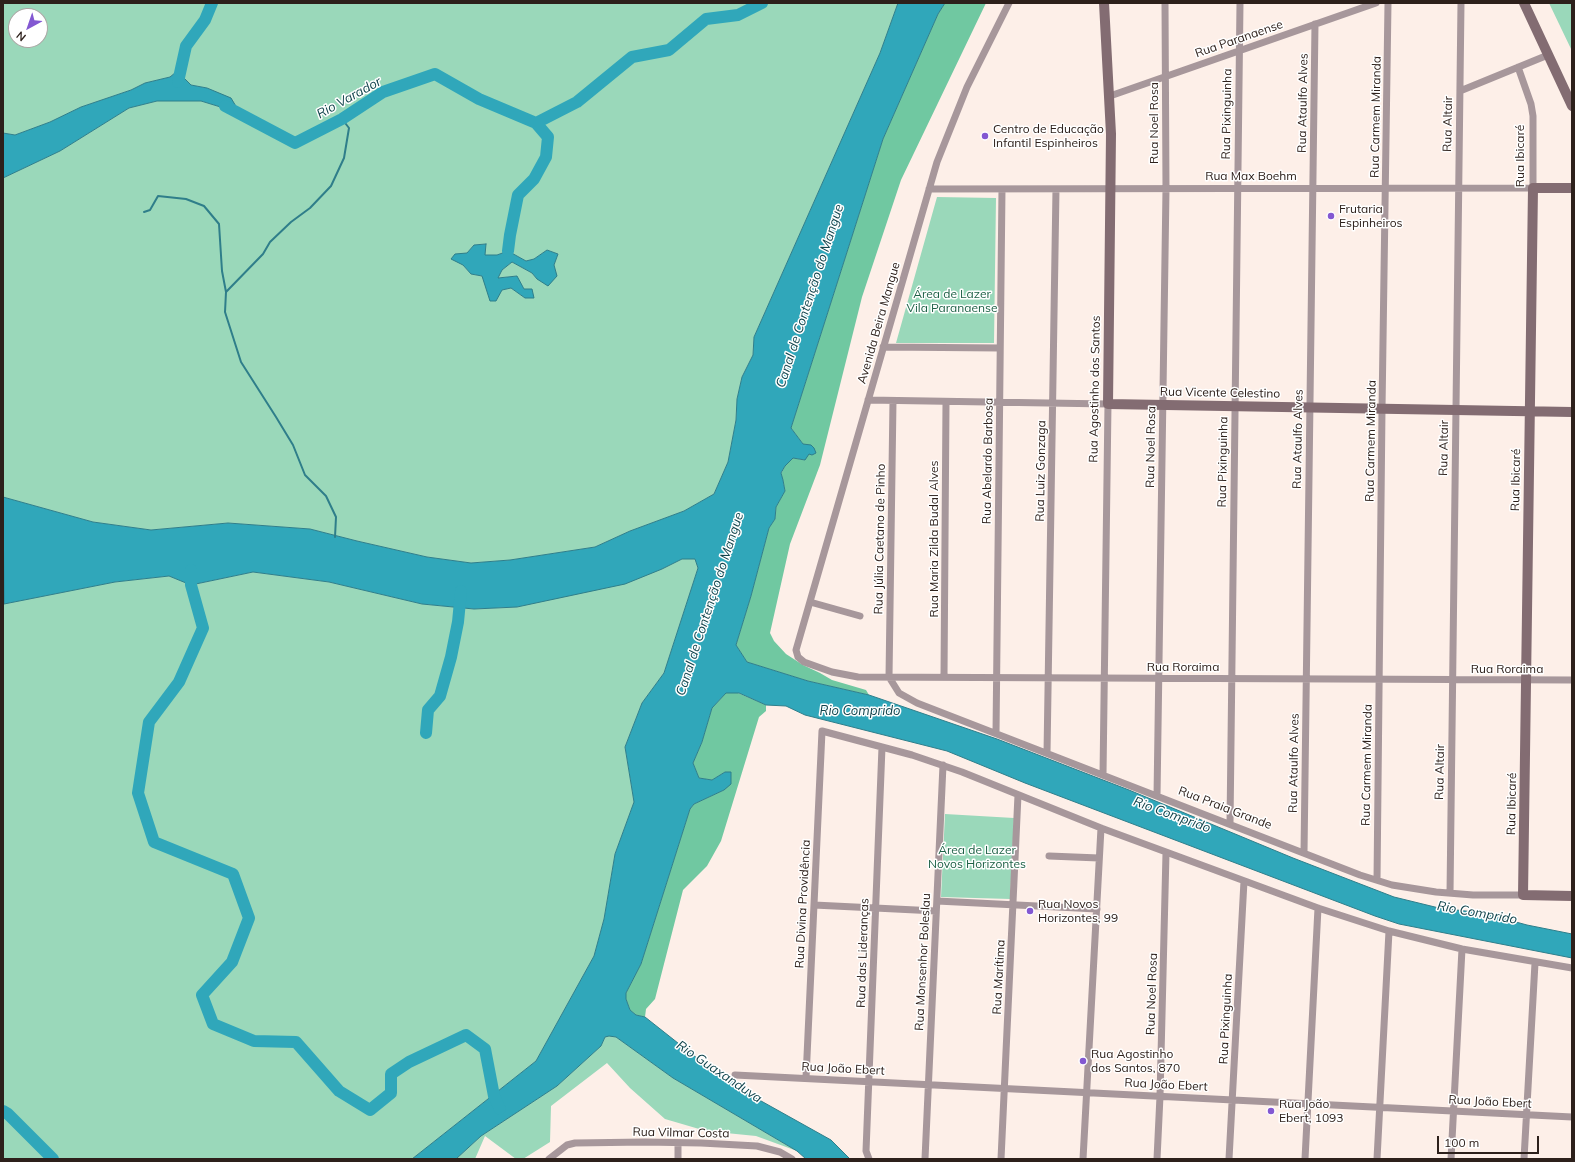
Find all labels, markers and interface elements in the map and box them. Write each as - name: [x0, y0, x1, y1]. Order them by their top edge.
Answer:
- north arrow: [8, 8, 48, 48]
- street label: Rua Paranaense: [1193, 17, 1285, 61]
- text: N: [13, 28, 29, 44]
- street label: Rua Ataulfo Alves: [1295, 53, 1311, 153]
- street label: Rua Carmem Miranda: [1368, 56, 1384, 178]
- street label: Rua Pixinguinha: [1219, 68, 1235, 160]
- water label: Rio Varador: [314, 74, 384, 122]
- street label: Rua Noel Rosa: [1147, 82, 1161, 164]
- street label: Rua Altair: [1440, 96, 1456, 152]
- place label: Centro de Educação Infantil Espinheiros: [993, 122, 1104, 150]
- street label: Rua Ibicaré: [1513, 125, 1527, 187]
- marker: Centro de Educação Infantil Espinheiros: [980, 131, 990, 141]
- street label: Rua Max Boehm: [1205, 169, 1297, 183]
- water label: Canal de Contenção do Mangue: [773, 202, 847, 390]
- place label: Frutaria Espinheiros: [1339, 202, 1403, 230]
- marker: Frutaria Espinheiros: [1326, 211, 1336, 221]
- street label: Avenida Beira Mangue: [855, 260, 903, 386]
- park label: Área de Lazer Vila Paranaense: [907, 287, 997, 315]
- street label: Rua Agostinho dos Santos: [1087, 315, 1103, 463]
- street label: Rua Carmem Miranda: [1363, 380, 1379, 502]
- street label: Rua Vicente Celestino: [1160, 385, 1280, 401]
- street label: Rua Ataulfo Alves: [1290, 389, 1306, 489]
- street label: Rua Abelardo Barbosa: [980, 398, 996, 524]
- street label: Rua Noel Rosa: [1143, 406, 1159, 488]
- street label: Rua Pixinguinha: [1215, 416, 1231, 508]
- street label: Rua Luiz Gonzaga: [1033, 420, 1049, 522]
- street label: Rua Altair: [1436, 420, 1452, 476]
- street label: Rua Ibicaré: [1508, 449, 1524, 511]
- street label: Rua Maria Zilda Budal Alves: [927, 461, 941, 617]
- street label: Rua Júlia Caetano de Pinho: [871, 463, 889, 615]
- water label: Canal de Contenção do Mangue: [673, 510, 747, 698]
- street label: Rua Roraima: [1147, 660, 1219, 674]
- street label: Rua Roraima: [1471, 662, 1543, 676]
- water label: Rio Comprido: [819, 703, 901, 719]
- street label: Rua Carmem Miranda: [1359, 704, 1375, 826]
- street label: Rua Ataulfo Alves: [1286, 713, 1302, 813]
- street label: Rua Altair: [1432, 744, 1448, 800]
- street label: Rua Ibicaré: [1504, 773, 1520, 835]
- street label: Rua Praia Grande: [1176, 784, 1274, 832]
- water label: Rio Comprido: [1131, 794, 1213, 836]
- street label: Rua Divina Providência: [792, 839, 814, 969]
- park label: Área de Lazer Novos Horizontes: [928, 843, 1026, 871]
- street label: Rua Monsenhor Boleslau: [912, 893, 934, 1031]
- place label: Rua Novos Horizontes, 99: [1038, 897, 1118, 925]
- street label: Rua das Lideranças: [854, 898, 872, 1008]
- water label: Rio Comprido: [1436, 898, 1518, 928]
- marker: Rua Novos Horizontes, 99: [1025, 906, 1035, 916]
- street label: Rua Marítima: [990, 939, 1008, 1015]
- street label: Rua Noel Rosa: [1143, 953, 1161, 1035]
- street label: Rua Pixinguinha: [1216, 973, 1236, 1065]
- water label: Rio Guaxanduva: [673, 1038, 765, 1106]
- place label: Rua Agostinho dos Santos, 870: [1091, 1047, 1180, 1075]
- marker: Rua Agostinho dos Santos, 870: [1078, 1056, 1088, 1066]
- street label: Rua João Ebert: [801, 1060, 885, 1078]
- street label: Rua João Ebert: [1124, 1076, 1208, 1094]
- street label: Rua João Ebert: [1448, 1093, 1532, 1111]
- place label: Rua João Ebert, 1093: [1279, 1097, 1343, 1125]
- marker: Rua João Ebert, 1093: [1266, 1106, 1276, 1116]
- street label: Rua Vilmar Costa: [632, 1125, 730, 1141]
- scale bar: [1439, 1128, 1541, 1154]
- text: 100 m: [1444, 1135, 1479, 1150]

